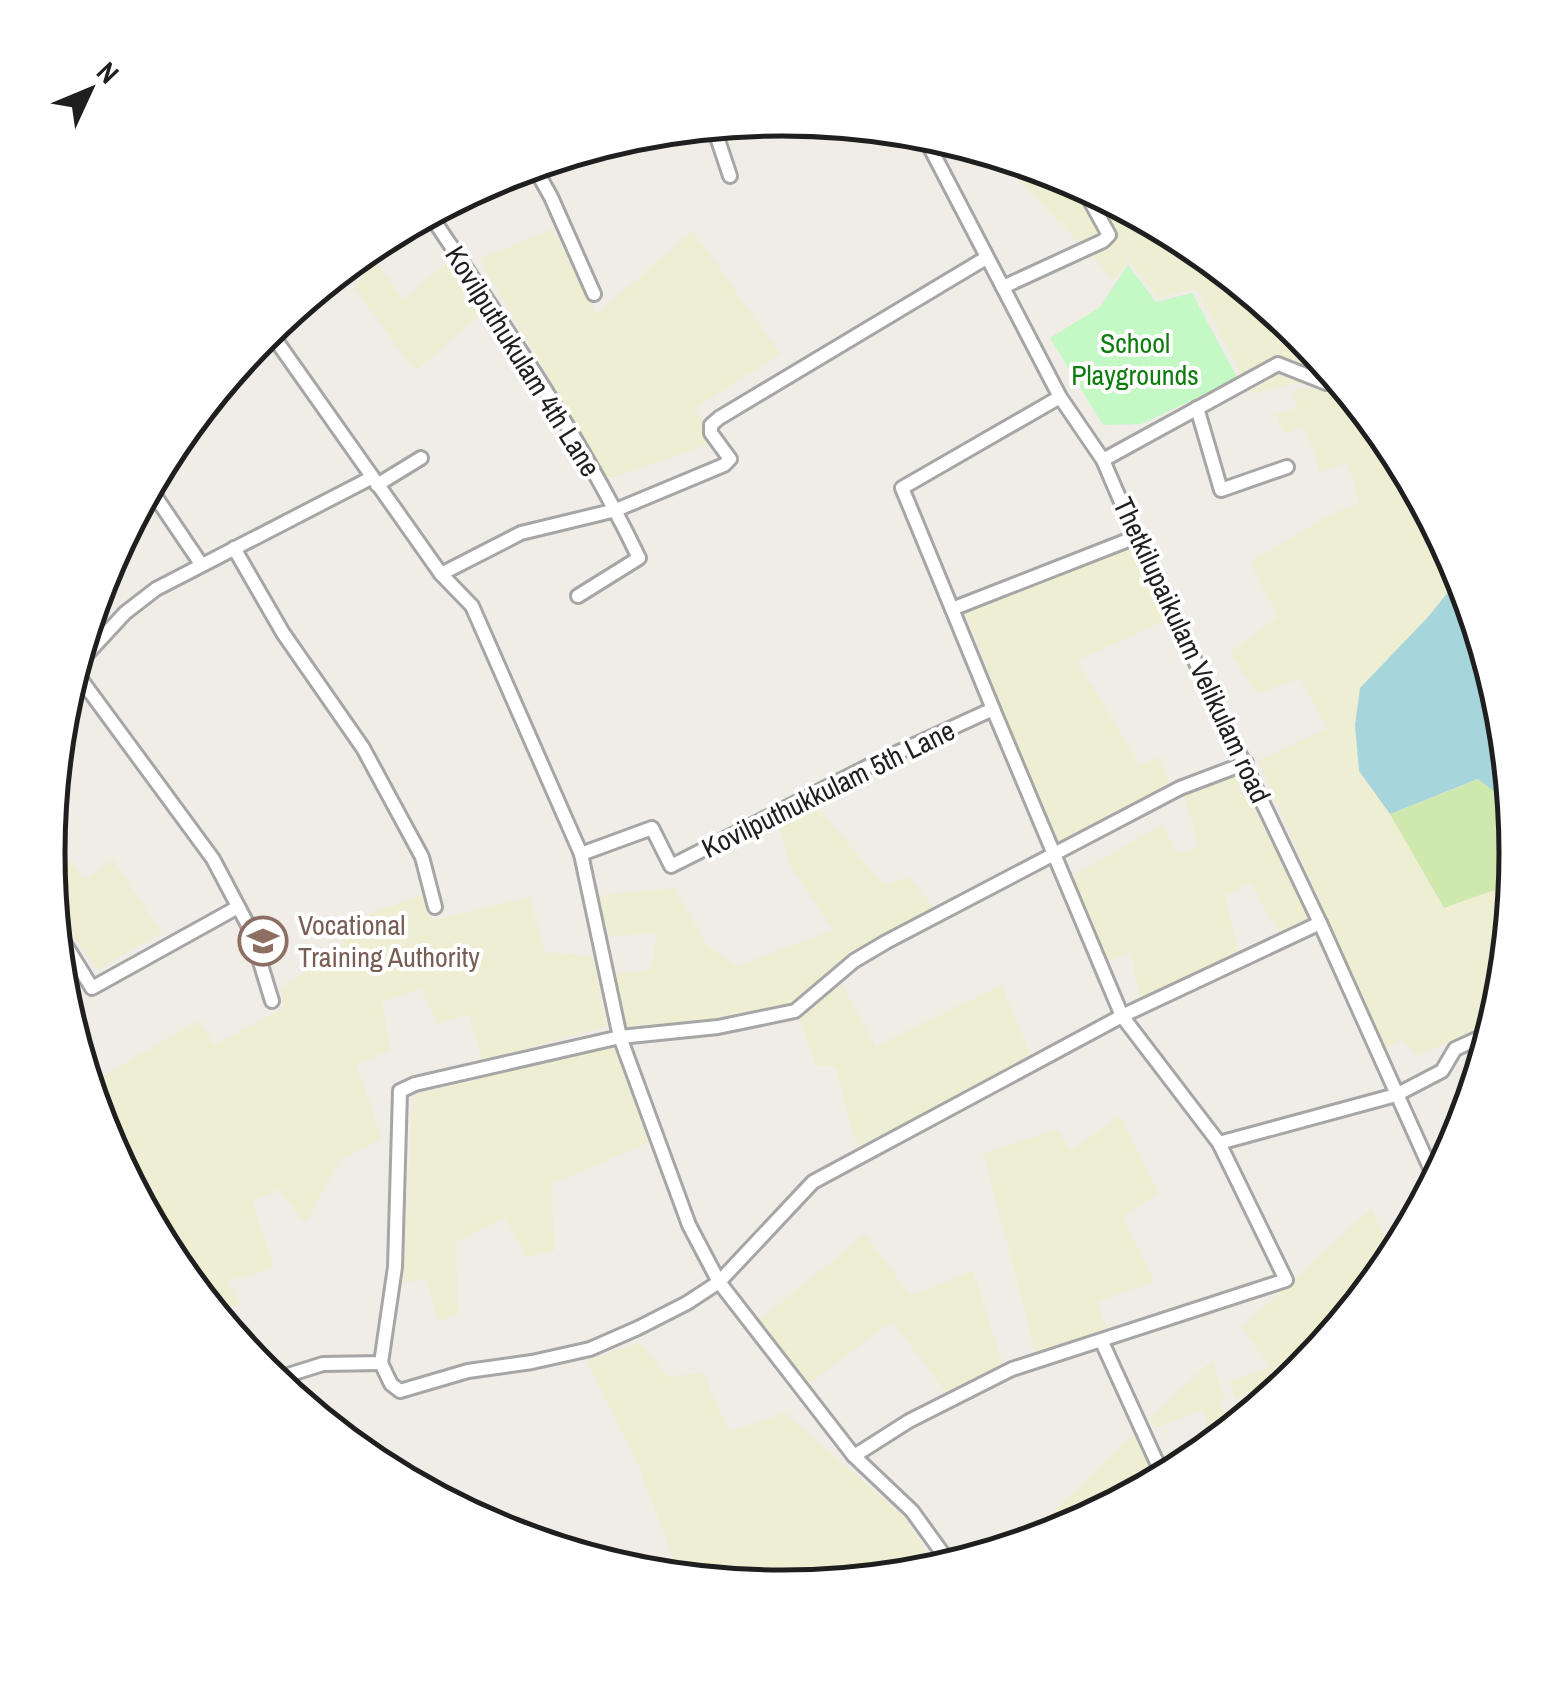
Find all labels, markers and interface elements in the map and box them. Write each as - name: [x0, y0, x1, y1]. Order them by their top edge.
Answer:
- north arrow: [40, 40, 140, 140]
- text: N: [89, 53, 127, 92]
- street label: Kovilputhukulam 4th Lane: [437, 238, 609, 484]
- park label: School Playgrounds: [1071, 324, 1199, 394]
- street label: Thetkilupaikulam Velikulam road: [1104, 491, 1280, 809]
- street label: Kovilputhukkulam 5th Lane: [695, 711, 961, 867]
- place label: Vocational Training Authority: [298, 906, 480, 976]
- school or university icon: Vocational Training Authority: [237, 915, 289, 967]

